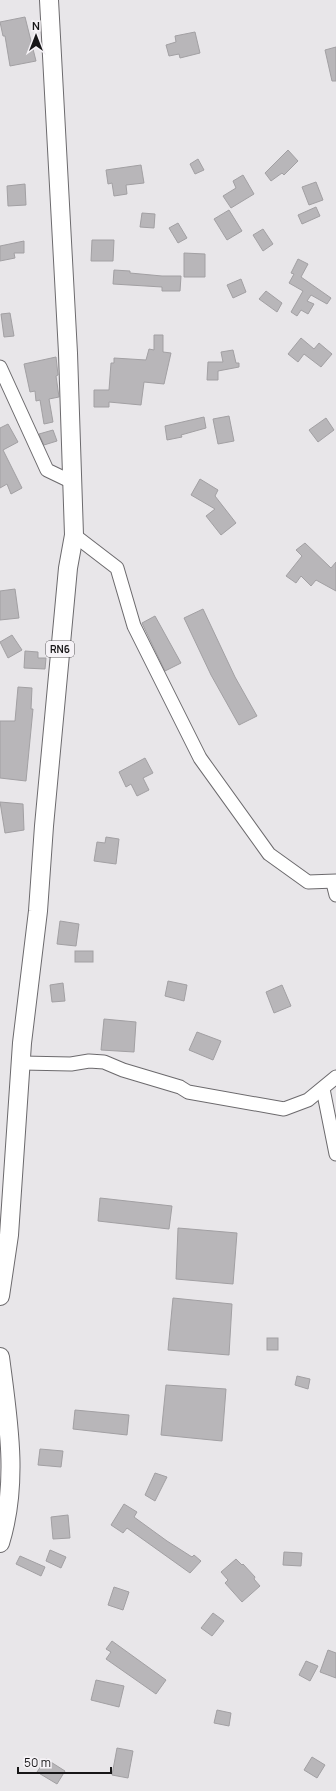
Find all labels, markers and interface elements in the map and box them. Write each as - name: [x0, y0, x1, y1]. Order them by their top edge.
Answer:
- north arrow: [16, 16, 56, 56]
- text: N: [32, 18, 40, 33]
- road number: RN6: [46, 641, 74, 657]
- scale bar: [18, 1749, 111, 1775]
- text: 50 m: [24, 1754, 51, 1771]

